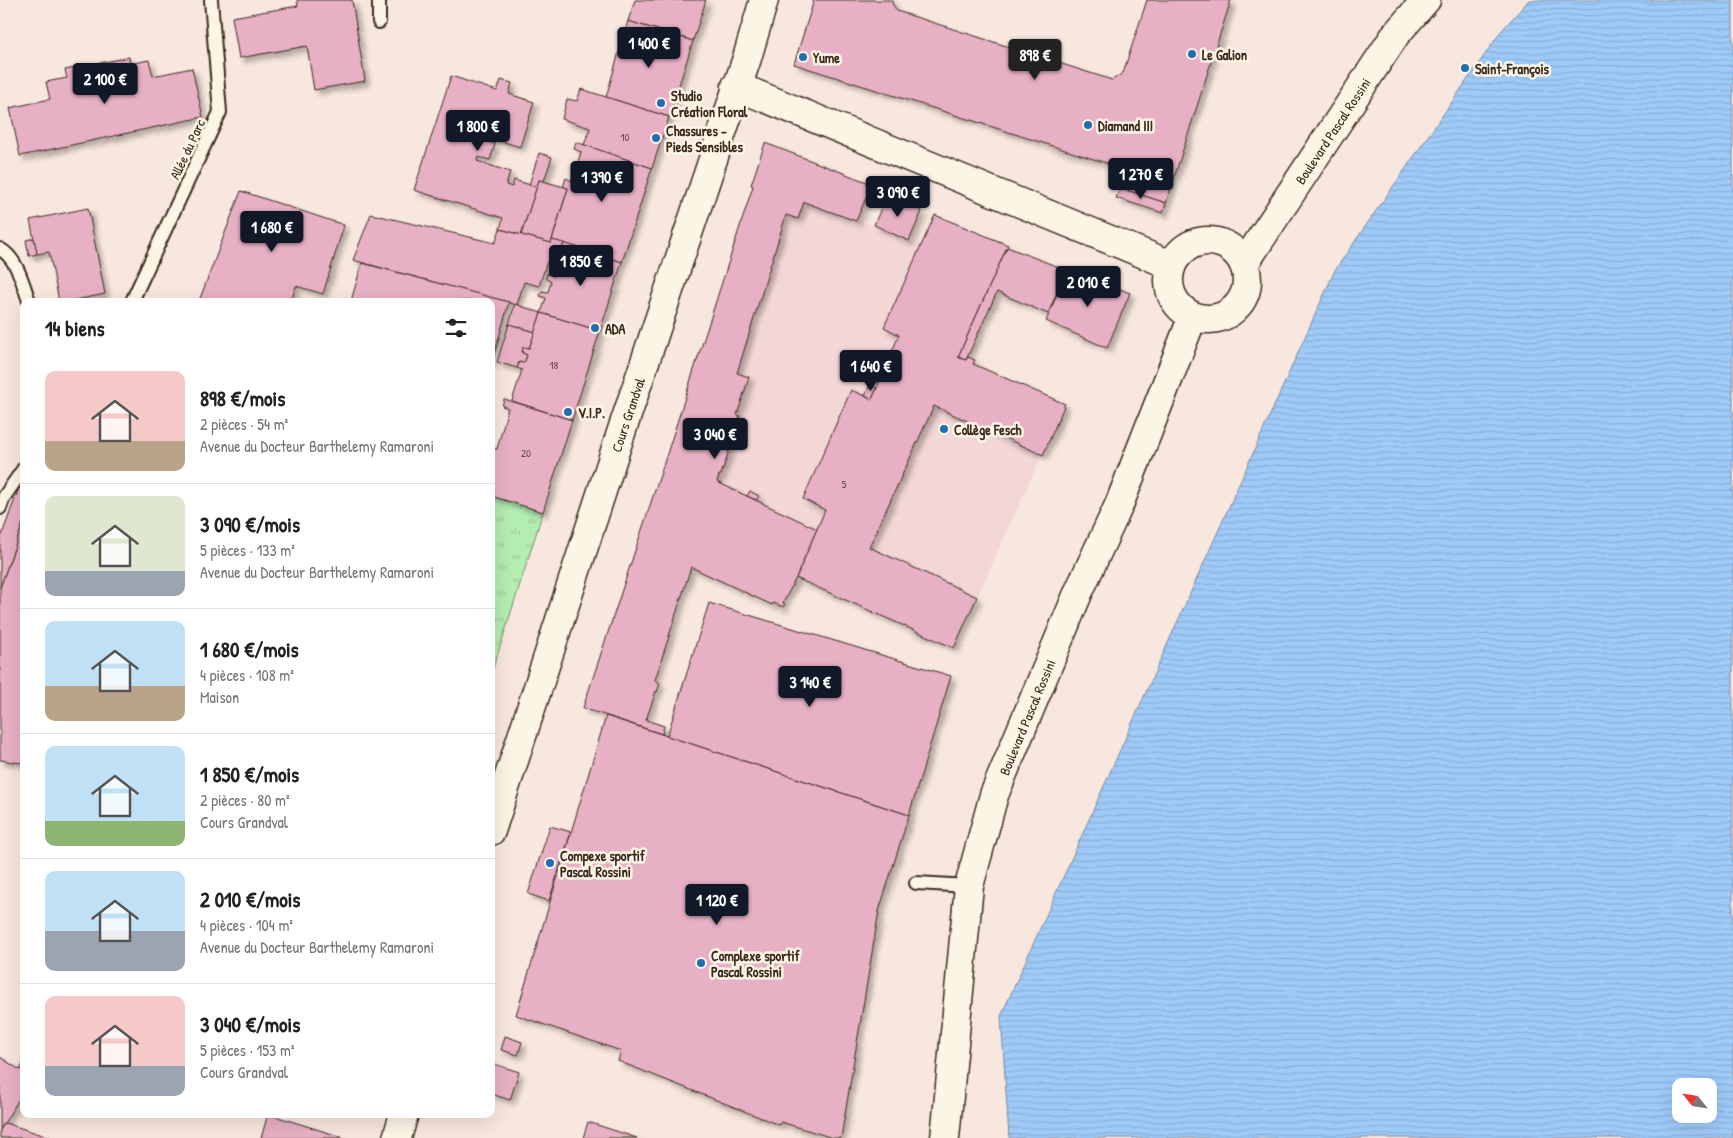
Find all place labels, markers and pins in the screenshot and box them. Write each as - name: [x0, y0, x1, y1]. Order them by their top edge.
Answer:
- pin: 1 400 €: [603, 27, 695, 69]
- pin: 898 €: [1000, 38, 1070, 81]
- place label: Le Galion: [1202, 45, 1247, 64]
- place label: Yume: [813, 48, 840, 67]
- marker: Le Galion: [1186, 48, 1198, 60]
- marker: Yume: [797, 51, 809, 63]
- place label: Saint-François: [1475, 59, 1550, 78]
- pin: 2 100 €: [59, 62, 151, 105]
- marker: Saint-François: [1459, 62, 1471, 74]
- place label: Studio Création Floral: [671, 86, 748, 121]
- marker: Studio Création Floral: [655, 97, 667, 109]
- pin: 1 800 €: [432, 110, 524, 152]
- place label: Diamand III: [1098, 116, 1153, 135]
- marker: Diamand III: [1082, 119, 1094, 131]
- place label: Chassures - Pieds Sensibles: [666, 121, 743, 156]
- marker: Chassures - Pieds Sensibles: [650, 132, 662, 144]
- pin: 1 270 €: [1095, 158, 1187, 200]
- pin: 1 390 €: [556, 160, 648, 203]
- pin: 3 090 €: [852, 176, 944, 218]
- pin: 1 680 €: [226, 210, 318, 253]
- pin: 1 850 €: [535, 244, 627, 287]
- pin: 2 010 €: [1042, 266, 1134, 308]
- place label: ADA: [605, 319, 625, 338]
- marker: ADA: [589, 322, 601, 334]
- pin: 1 640 €: [825, 350, 917, 392]
- place label: V.I.P.: [578, 403, 605, 422]
- marker: V.I.P.: [562, 406, 574, 418]
- pin: 3 040 €: [669, 418, 761, 460]
- place label: Collège Fesch: [954, 420, 1022, 441]
- marker: Collège Fesch: [938, 423, 950, 435]
- pin: 3 140 €: [764, 666, 856, 708]
- place label: Compexe sportif Pascal Rossini: [560, 846, 646, 881]
- marker: Compexe sportif Pascal Rossini: [544, 857, 556, 869]
- pin: 1 120 €: [671, 884, 763, 926]
- place label: Complexe sportif Pascal Rossini: [711, 946, 801, 981]
- marker: Complexe sportif Pascal Rossini: [695, 957, 707, 969]

